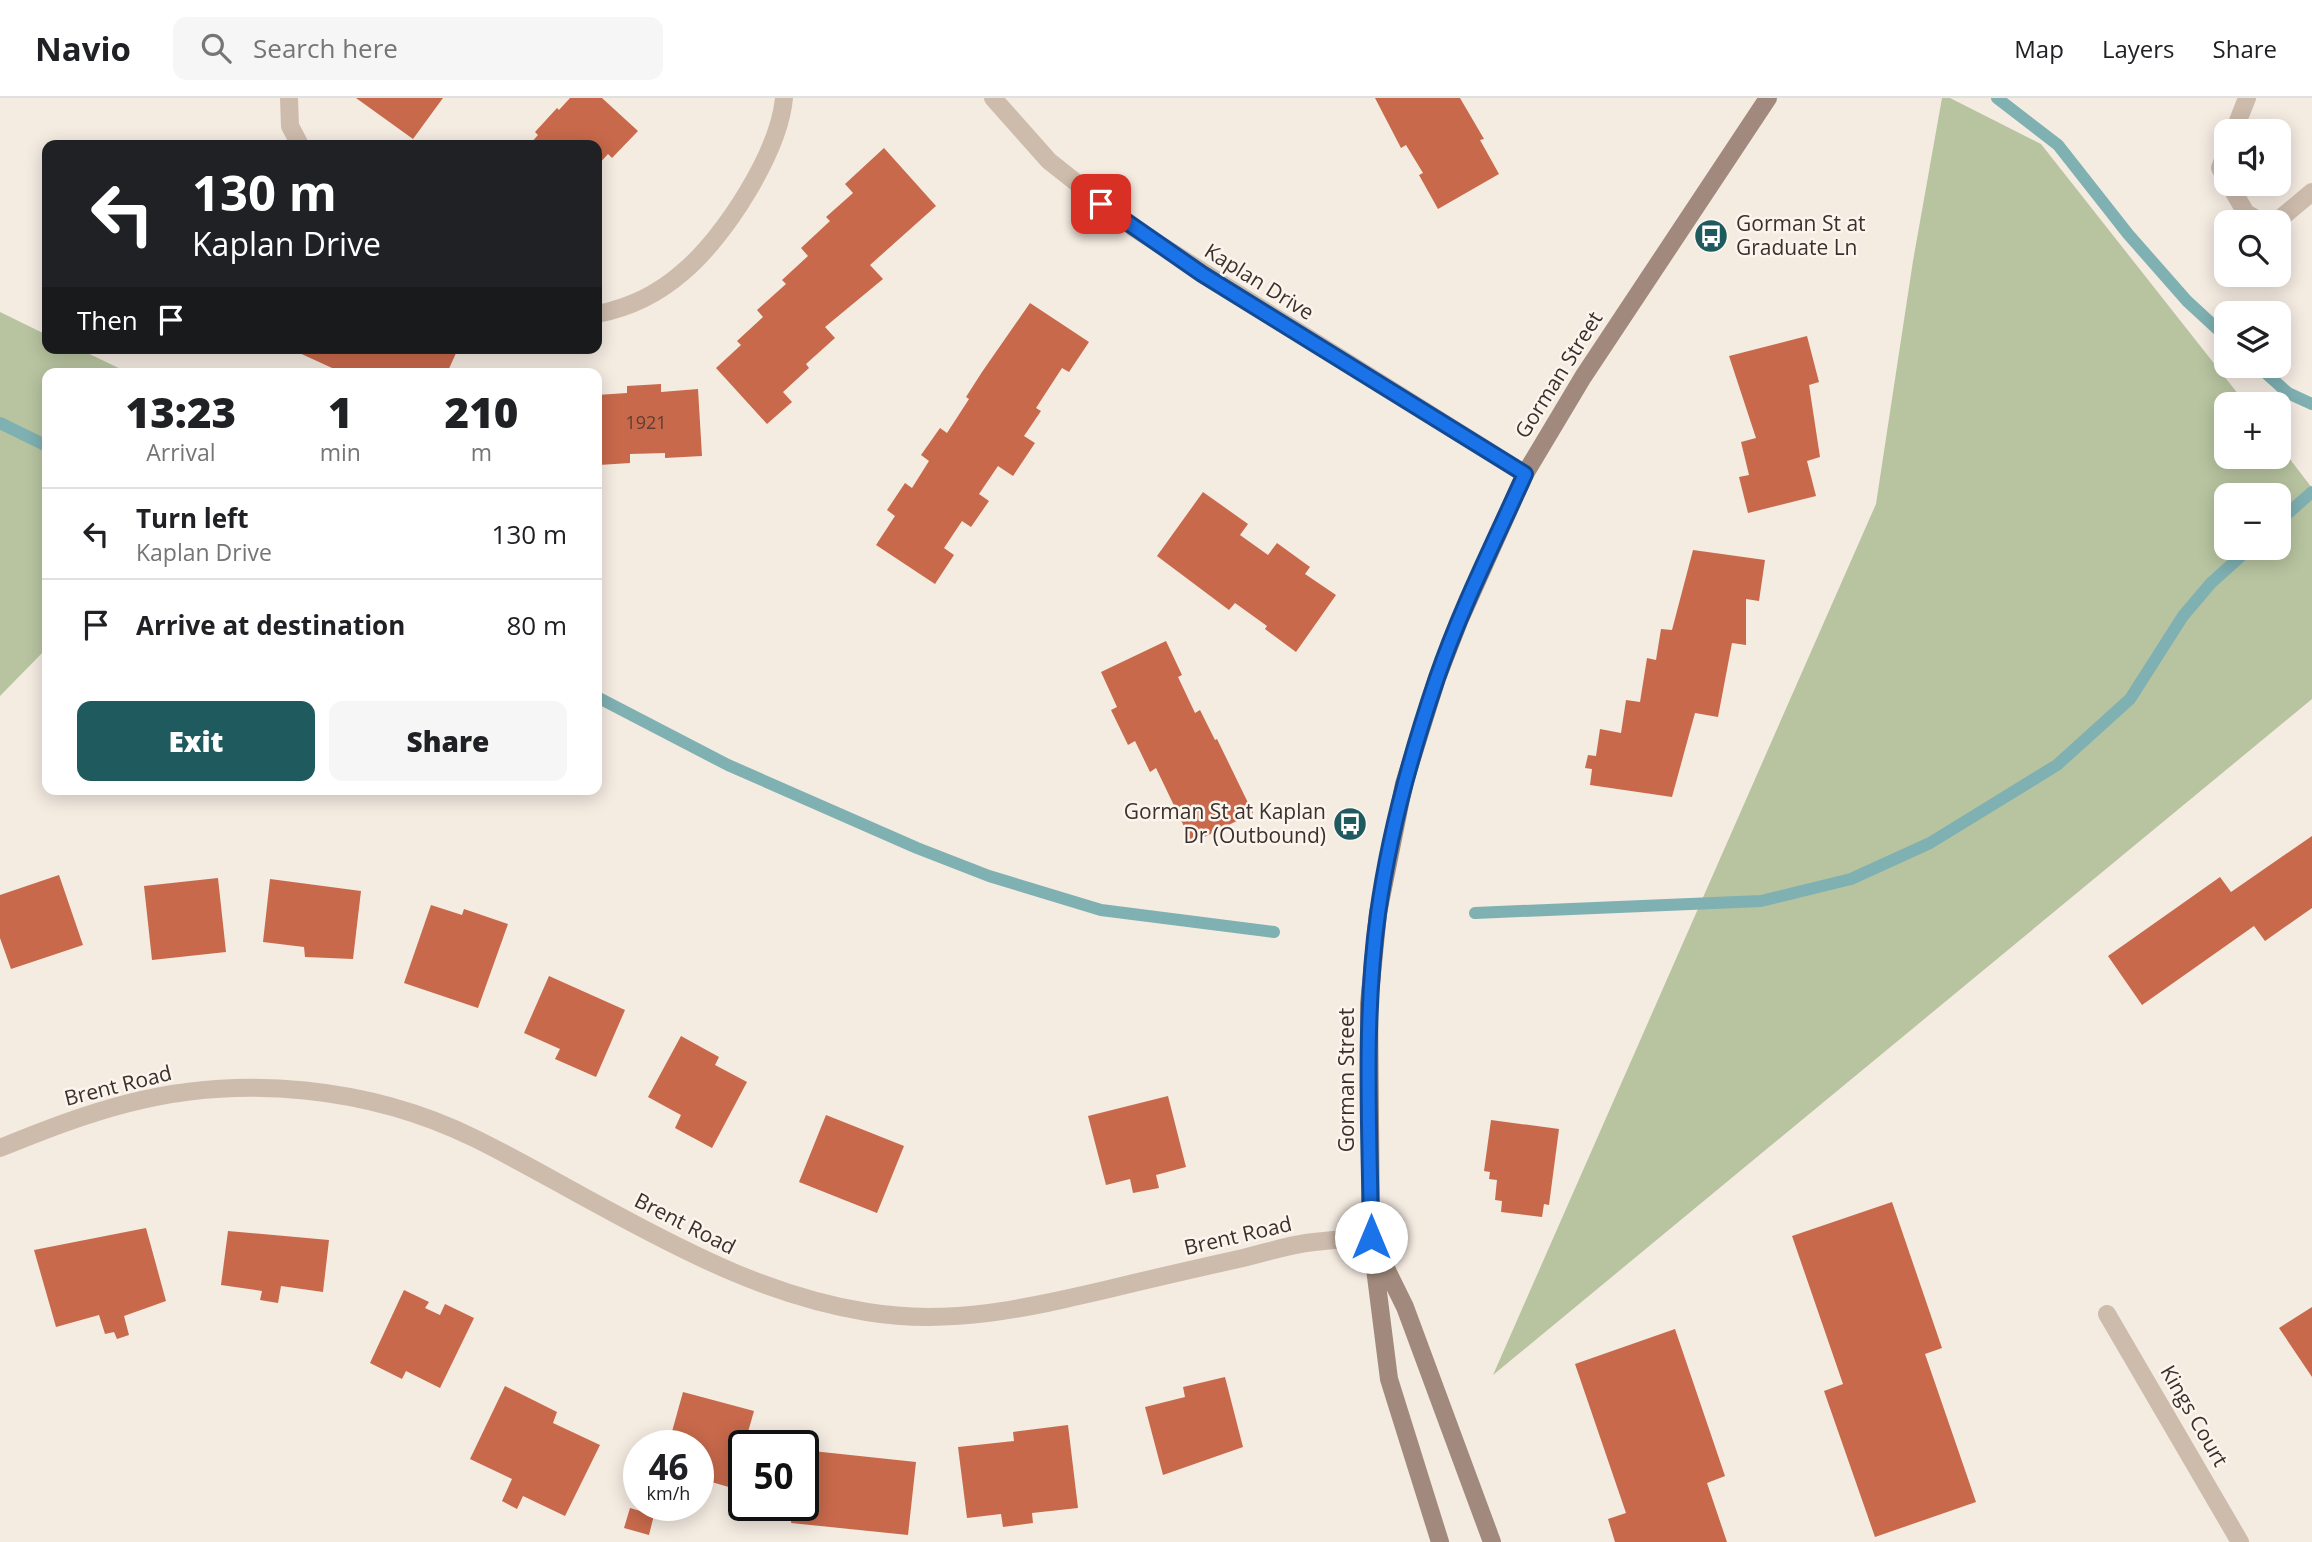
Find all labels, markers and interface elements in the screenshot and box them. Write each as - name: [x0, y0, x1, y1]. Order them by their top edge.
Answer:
- search box: [173, 17, 663, 80]
- text: Navio: [35, 26, 131, 71]
- icon: search: [197, 29, 235, 67]
- text: Search here: [253, 30, 398, 66]
- text: Map: [2014, 32, 2064, 65]
- text: Layers: [2102, 32, 2175, 65]
- text: Share: [2213, 32, 2277, 65]
- map controls: [2214, 119, 2291, 560]
- button: sound: [2214, 119, 2291, 196]
- text: 130 m: [192, 159, 337, 225]
- icon: left: [77, 168, 168, 259]
- pin: [1071, 174, 1131, 234]
- icon: arrive: [1082, 185, 1120, 223]
- place label: Gorman St at Graduate Ln: [1736, 209, 1866, 261]
- button: search: [2214, 210, 2291, 287]
- bus stop icon: Gorman St at Graduate Ln: [1692, 217, 1730, 255]
- text: Kaplan Drive: [192, 222, 381, 265]
- street label: Kaplan Drive: [1199, 236, 1320, 326]
- icon: arrive: [152, 301, 190, 339]
- button: layers: [2214, 301, 2291, 378]
- text: Then: [77, 302, 138, 338]
- street label: Gorman Street: [1508, 306, 1608, 443]
- text: 13:23: [126, 383, 236, 440]
- text: 1: [328, 383, 353, 440]
- text: 210: [445, 383, 518, 440]
- button: +: [2214, 392, 2291, 469]
- house number: 1921: [625, 410, 667, 434]
- text: Arrival: [146, 436, 216, 468]
- text: min: [320, 436, 361, 468]
- text: m: [471, 436, 492, 468]
- button: −: [2214, 483, 2291, 560]
- text: Turn left: [136, 500, 248, 536]
- icon: left: [77, 515, 115, 553]
- text: 130 m: [492, 516, 567, 552]
- text: Kaplan Drive: [136, 536, 272, 568]
- icon: arrive: [77, 606, 115, 644]
- text: Arrive at destination: [136, 607, 405, 643]
- text: 80 m: [506, 607, 567, 643]
- button: Exit: [77, 701, 315, 781]
- button: Share: [329, 701, 567, 781]
- place label: Gorman St at Kaplan Dr (Outbound): [1124, 797, 1326, 849]
- bus stop icon: Gorman St at Kaplan Dr (Outbound): [1331, 805, 1369, 843]
- street label: Gorman Street: [1332, 1008, 1360, 1152]
- street label: Brent Road: [61, 1058, 174, 1112]
- street label: Brent Road: [630, 1186, 741, 1261]
- position arrow: [1334, 1200, 1408, 1274]
- street label: Brent Road: [1181, 1209, 1294, 1261]
- street label: Kings Court: [2155, 1360, 2235, 1471]
- speed limit sign: 50: [728, 1430, 819, 1521]
- text: 46: [648, 1443, 689, 1490]
- text: km/h: [647, 1481, 690, 1505]

